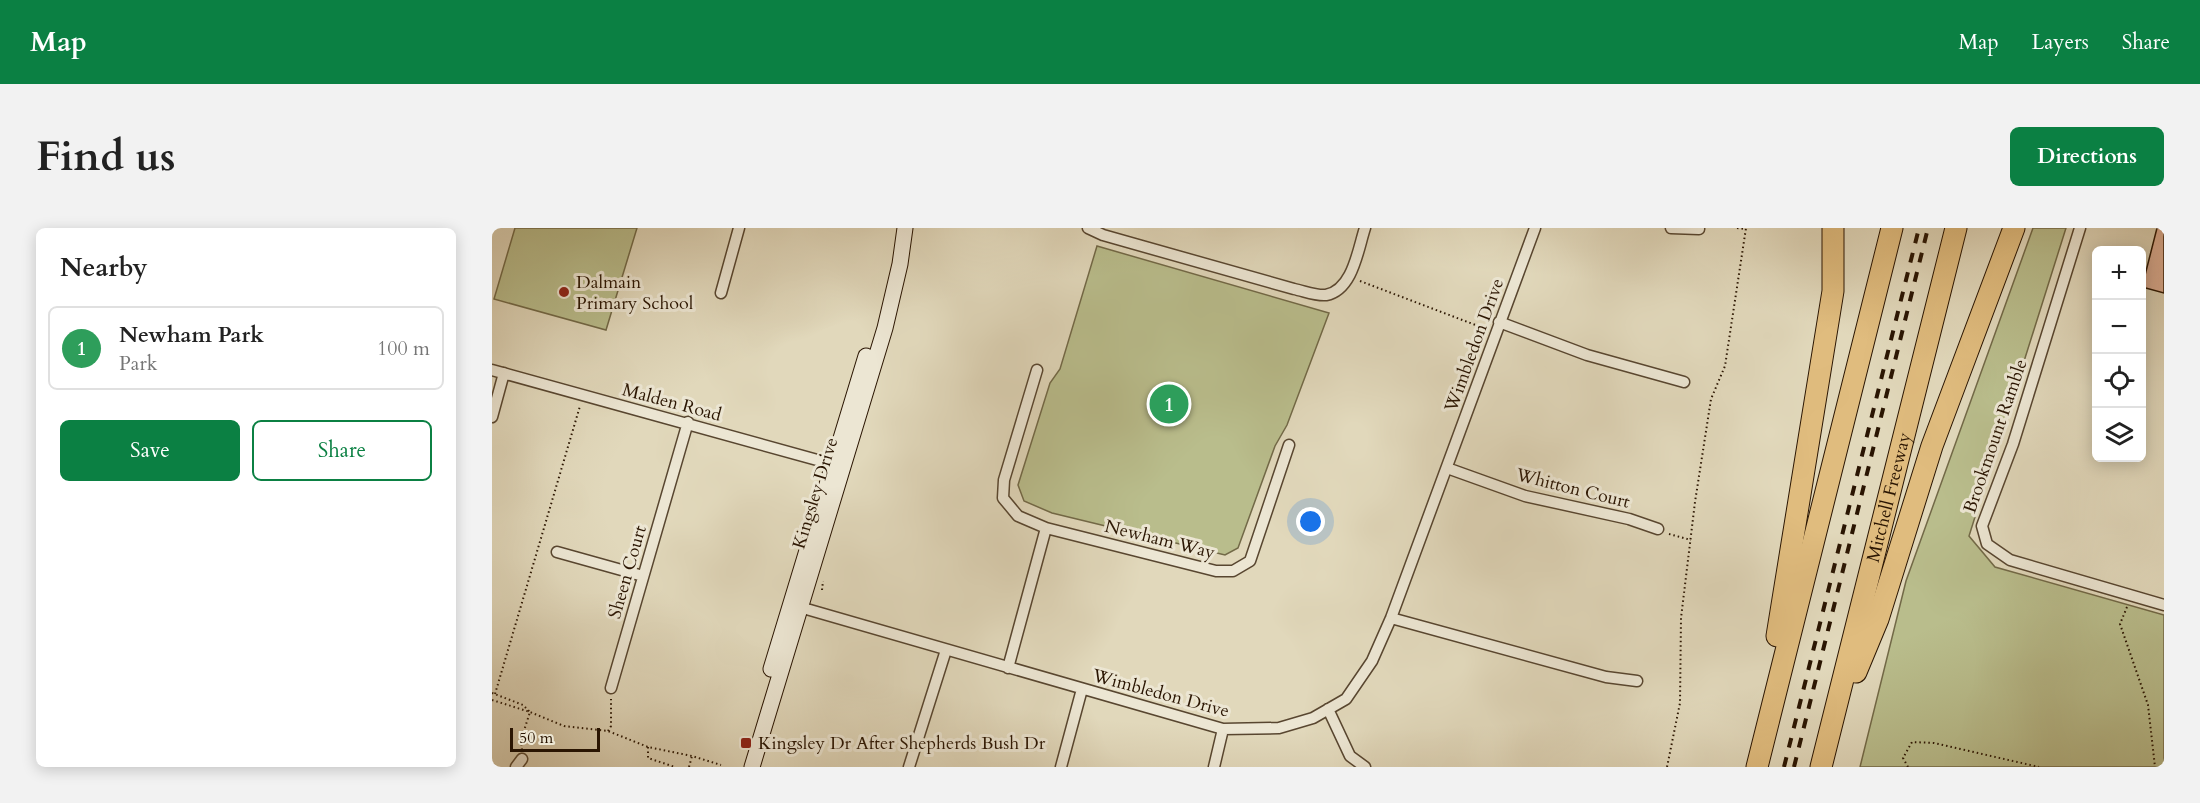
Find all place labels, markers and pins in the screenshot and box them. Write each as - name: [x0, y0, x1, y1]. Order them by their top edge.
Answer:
- place label: Dalmain Primary School: [576, 270, 694, 316]
- marker: Dalmain Primary School: [557, 285, 571, 299]
- pin: 1: [1150, 382, 1188, 426]
- place label: Kingsley Dr After Shepherds Bush Dr: [758, 731, 1046, 756]
- marker: Kingsley Dr After Shepherds Bush Dr: [739, 736, 753, 750]

